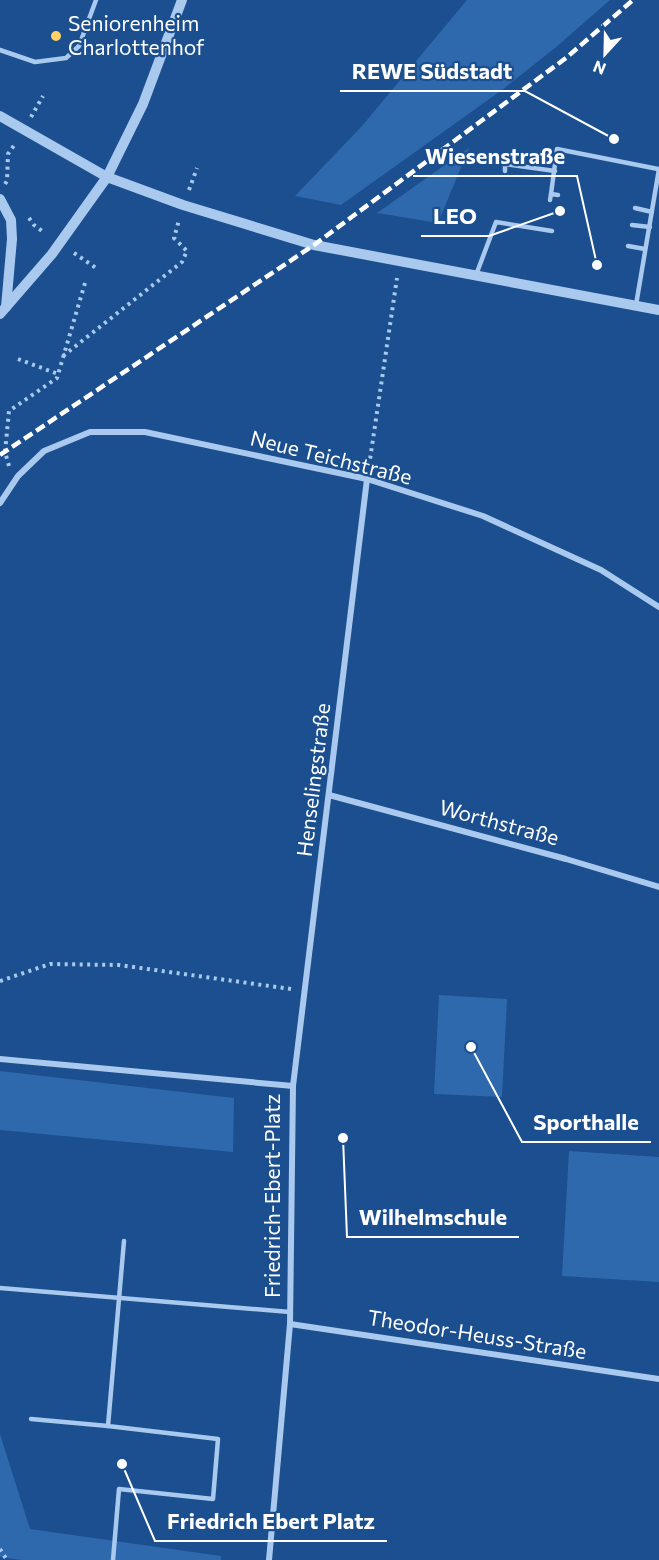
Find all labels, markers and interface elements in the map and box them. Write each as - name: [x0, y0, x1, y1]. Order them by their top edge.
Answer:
- place label: Seniorenheim Charlottenhof: [68, 10, 205, 59]
- north arrow: [575, 24, 635, 84]
- marker: Seniorenheim Charlottenhof: [49, 29, 63, 43]
- callout: REWE Südstadt: [340, 51, 525, 91]
- text: REWE Südstadt: [352, 57, 512, 84]
- text: N: [590, 57, 608, 79]
- callout: Wiesenstraße: [413, 136, 577, 176]
- text: Wiesenstraße: [425, 142, 565, 169]
- callout: LEO: [421, 196, 489, 236]
- text: LEO: [433, 202, 477, 229]
- street label: Neue Teichstraße: [248, 424, 415, 489]
- street label: Henselingstraße: [291, 702, 334, 858]
- street label: Worthstraße: [437, 794, 562, 849]
- street label: Friedrich-Ebert-Platz: [259, 1094, 284, 1298]
- callout: Sporthalle: [522, 1102, 651, 1142]
- text: Sporthalle: [533, 1108, 639, 1135]
- callout: Wilhelmschule: [347, 1197, 519, 1237]
- text: Wilhelmschule: [359, 1203, 507, 1230]
- street label: Theodor-Heuss-Straße: [366, 1304, 588, 1363]
- callout: Friedrich Ebert Platz: [155, 1501, 387, 1541]
- text: Friedrich Ebert Platz: [167, 1507, 375, 1534]

